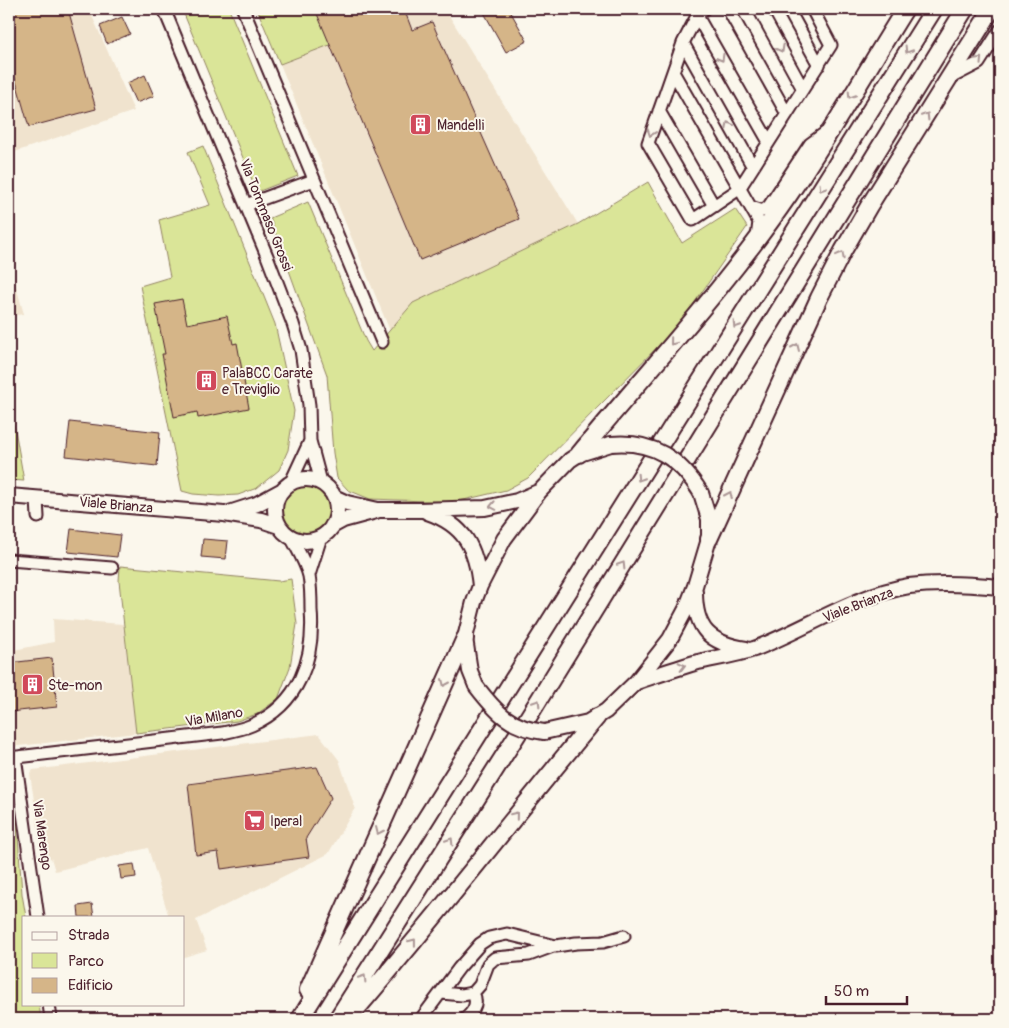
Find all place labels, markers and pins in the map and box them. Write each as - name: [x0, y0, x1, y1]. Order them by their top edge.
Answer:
- building icon: Mandelli: [409, 113, 433, 137]
- place label: Mandelli: [437, 117, 485, 134]
- place label: PalaBCC Carate e Treviglio: [222, 365, 313, 398]
- building icon: PalaBCC Carate e Treviglio: [194, 369, 218, 393]
- building icon: Ste-mon: [20, 673, 44, 697]
- place label: Ste-mon: [48, 677, 102, 694]
- supermarket icon: Iperal: [242, 809, 266, 833]
- place label: Iperal: [270, 813, 302, 830]

